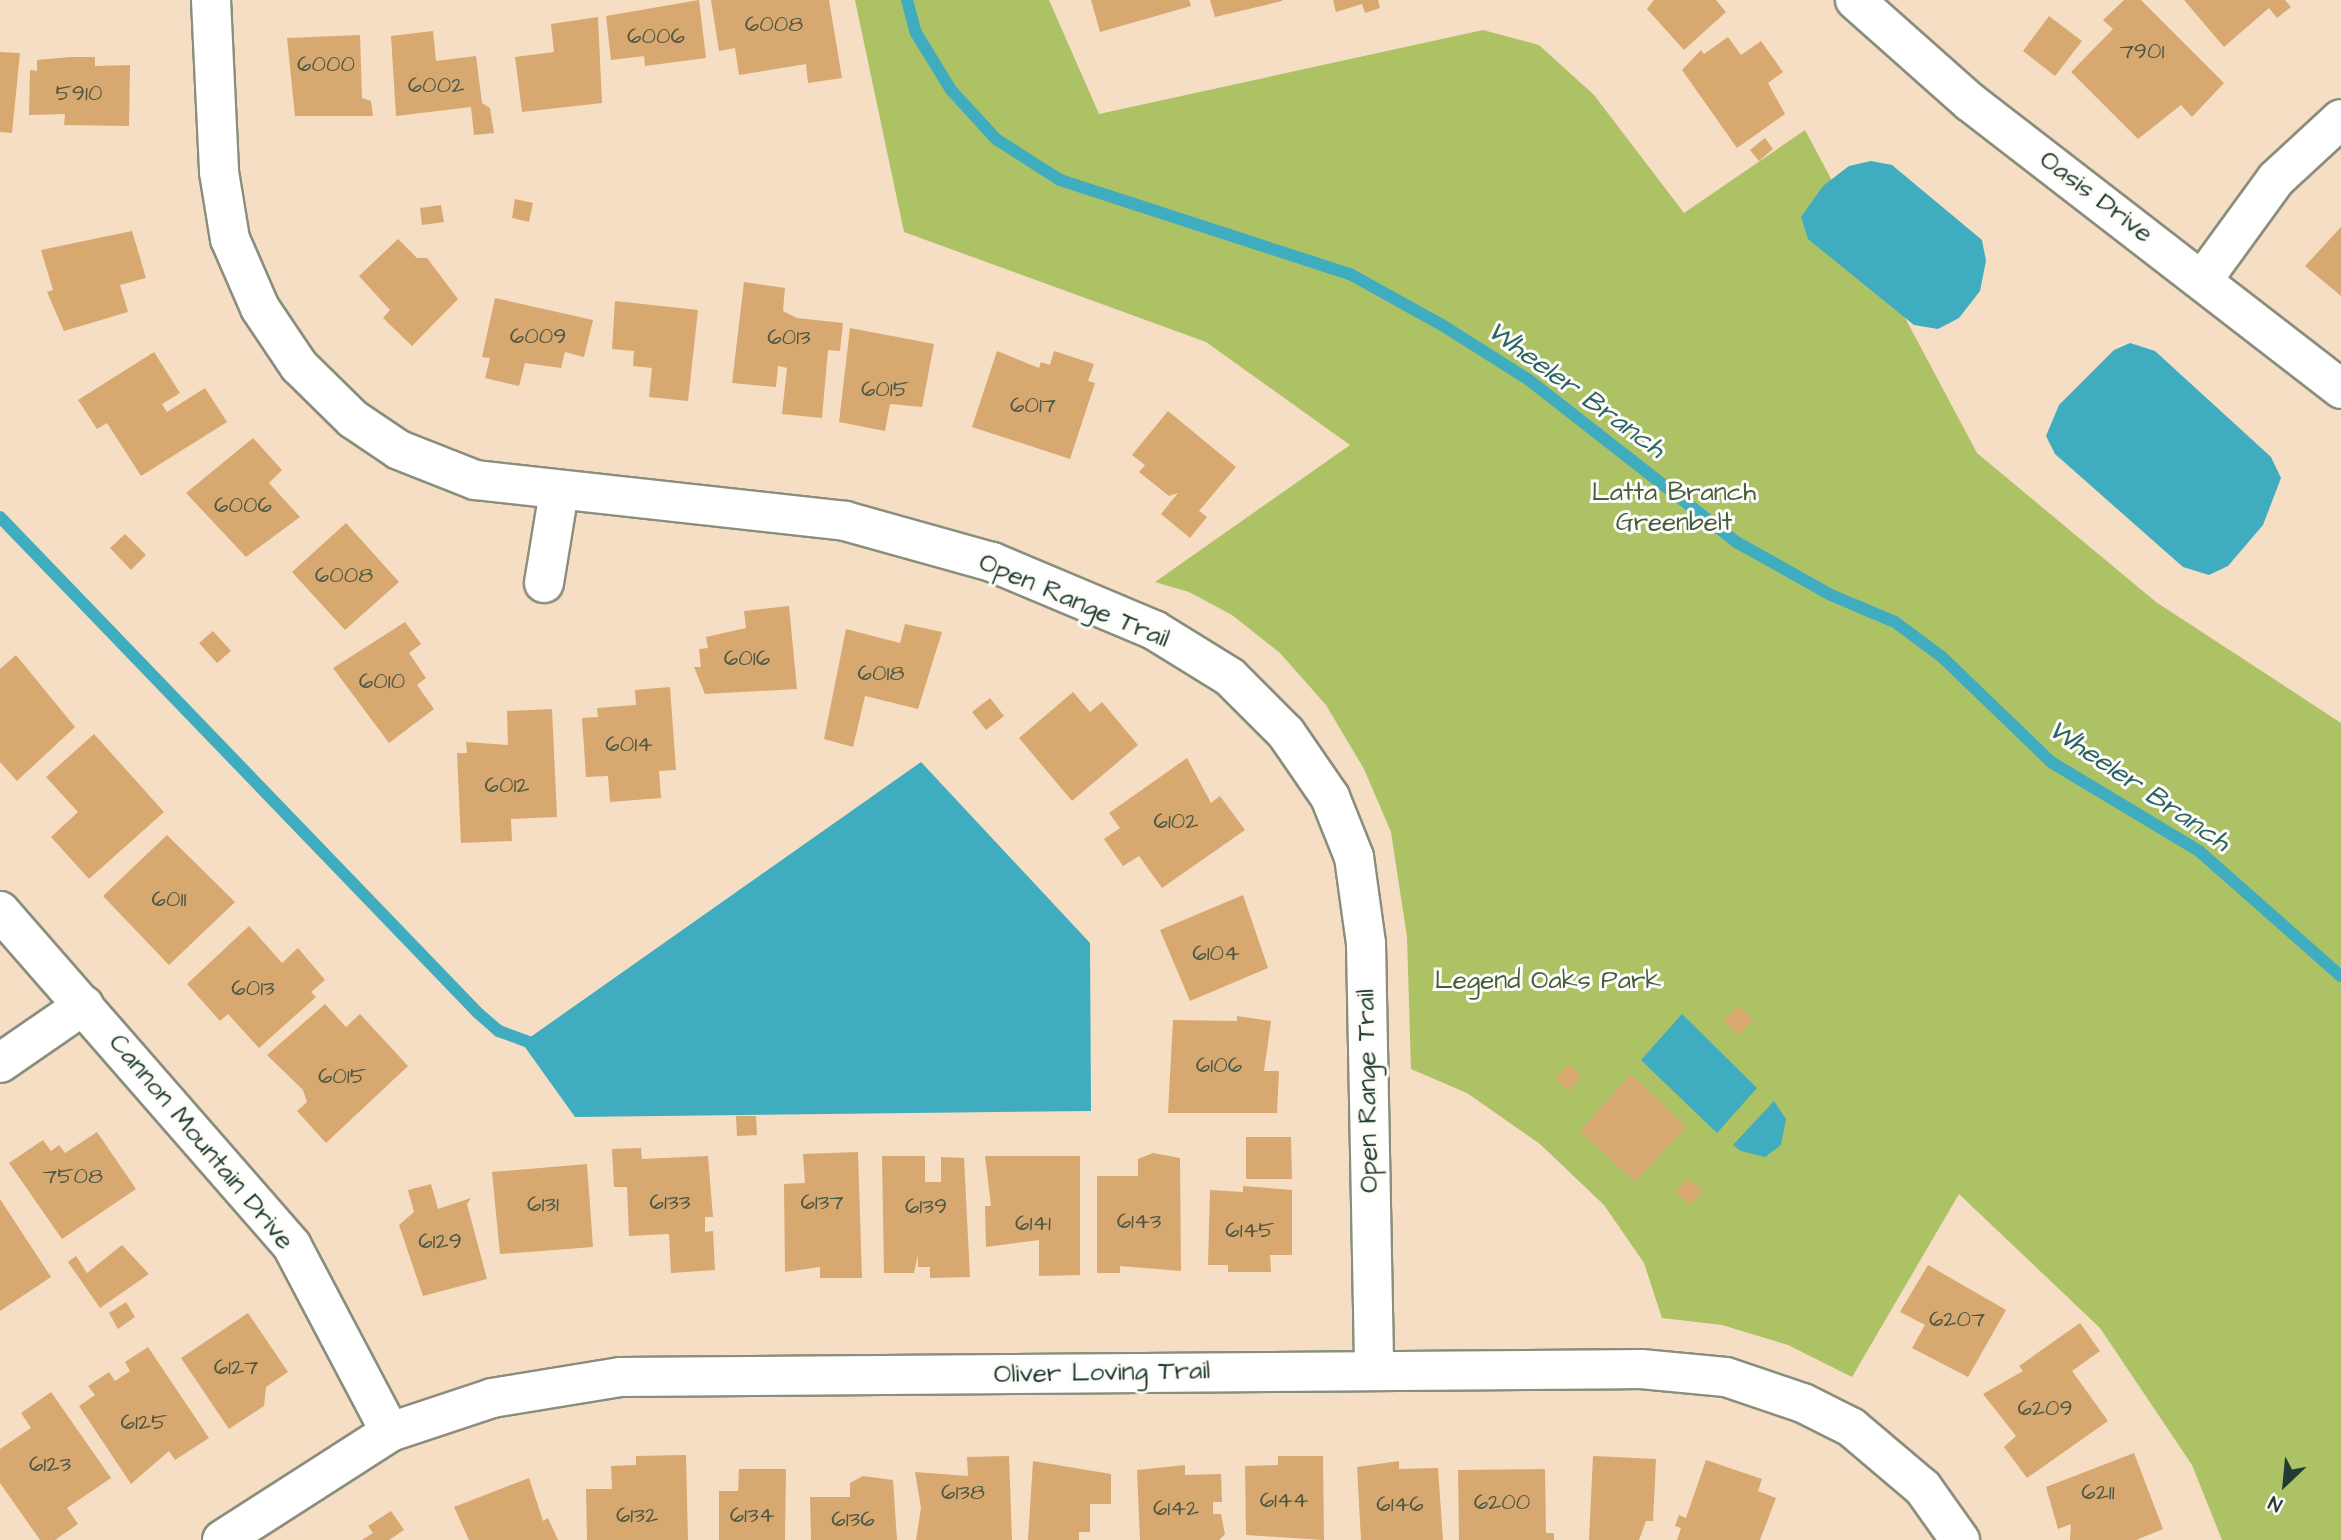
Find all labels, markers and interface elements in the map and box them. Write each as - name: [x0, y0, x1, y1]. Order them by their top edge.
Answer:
- house number: 6008: [745, 10, 803, 38]
- house number: 6006: [627, 22, 685, 50]
- house number: 7901: [2120, 37, 2164, 65]
- house number: 6000: [297, 50, 355, 78]
- house number: 6002: [408, 71, 464, 99]
- house number: 5910: [56, 79, 102, 107]
- street label: Oasis Drive: [2033, 144, 2159, 250]
- water label: Wheeler Branch: [1480, 314, 1672, 466]
- house number: 6009: [510, 322, 566, 350]
- house number: 6013: [767, 323, 811, 351]
- house number: 6015: [861, 375, 909, 403]
- house number: 6017: [1010, 391, 1056, 419]
- park label: Latta Branch Greenbelt: [1592, 477, 1756, 538]
- house number: 6006: [214, 491, 272, 519]
- street label: Open Range Trail: [974, 547, 1174, 655]
- house number: 6008: [315, 561, 373, 589]
- house number: 6016: [724, 644, 770, 672]
- house number: 6018: [858, 659, 904, 687]
- house number: 6010: [359, 667, 405, 695]
- water label: Wheeler Branch: [2042, 713, 2236, 859]
- house number: 6014: [605, 730, 653, 758]
- house number: 6012: [484, 771, 530, 799]
- house number: 6102: [1153, 807, 1199, 835]
- house number: 6011: [152, 885, 186, 913]
- house number: 6104: [1192, 939, 1240, 967]
- park label: Legend Oaks Park: [1435, 965, 1661, 997]
- house number: 6013: [231, 974, 275, 1002]
- street label: Open Range Trail: [1351, 989, 1385, 1193]
- street label: Cannon Mountain Drive: [102, 1028, 300, 1256]
- house number: 6106: [1196, 1051, 1242, 1079]
- house number: 6015: [318, 1062, 366, 1090]
- house number: 7508: [43, 1162, 103, 1190]
- house number: 6133: [650, 1188, 690, 1216]
- house number: 6137: [800, 1188, 844, 1216]
- house number: 6131: [527, 1190, 559, 1218]
- house number: 6139: [905, 1192, 947, 1220]
- house number: 6143: [1117, 1207, 1161, 1235]
- house number: 6141: [1015, 1209, 1051, 1237]
- house number: 6145: [1225, 1216, 1275, 1244]
- house number: 6129: [418, 1227, 462, 1255]
- house number: 6207: [1929, 1305, 1985, 1333]
- house number: 6127: [214, 1353, 258, 1381]
- street label: Oliver Loving Trail: [994, 1356, 1210, 1390]
- house number: 6209: [2017, 1394, 2073, 1422]
- house number: 6125: [121, 1408, 167, 1436]
- north arrow: [2250, 1449, 2320, 1519]
- house number: 6123: [29, 1450, 71, 1478]
- house number: 6138: [941, 1478, 985, 1506]
- house number: 6211: [2081, 1478, 2115, 1506]
- house number: 6144: [1260, 1486, 1308, 1514]
- house number: 6200: [1474, 1488, 1530, 1516]
- text: N: [2264, 1489, 2287, 1518]
- house number: 6146: [1376, 1490, 1424, 1518]
- house number: 6142: [1153, 1494, 1199, 1522]
- house number: 6132: [616, 1501, 658, 1529]
- house number: 6134: [730, 1501, 774, 1529]
- house number: 6136: [831, 1505, 875, 1533]

